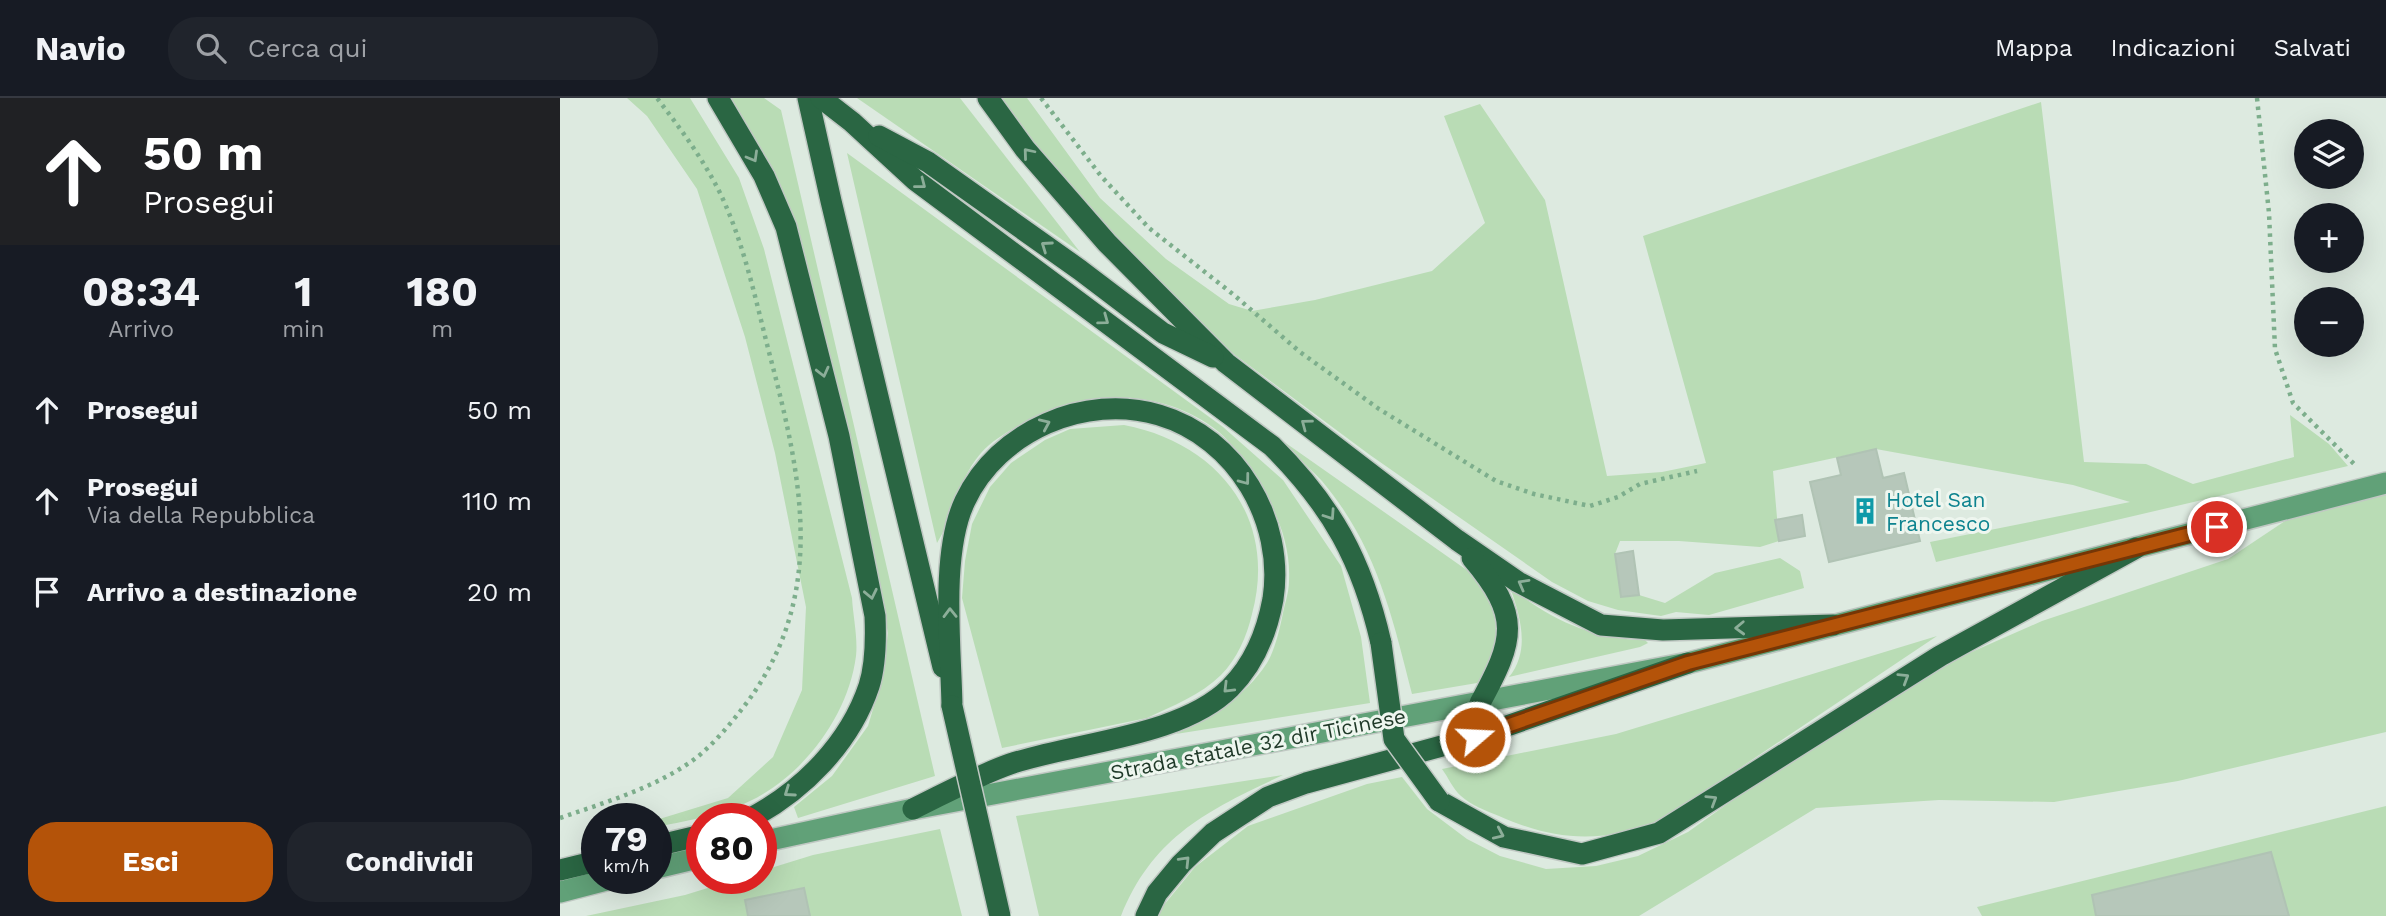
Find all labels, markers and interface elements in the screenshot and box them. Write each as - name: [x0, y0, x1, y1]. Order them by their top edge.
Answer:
- search box: [168, 17, 658, 80]
- text: Navio: [35, 29, 126, 68]
- icon: search: [192, 29, 230, 67]
- text: Cerca qui: [248, 33, 368, 63]
- text: Mappa: [1995, 34, 2073, 62]
- text: Indicazioni: [2111, 34, 2236, 62]
- text: Salvati: [2274, 34, 2351, 62]
- map controls: [2294, 119, 2364, 357]
- button: layers: [2294, 119, 2364, 189]
- text: 50 m: [143, 124, 263, 182]
- icon: ahead: [28, 126, 119, 217]
- one-way arrow: [1024, 148, 1036, 161]
- one-way arrow: [745, 149, 758, 162]
- one-way arrow: [913, 176, 926, 188]
- text: Prosegui: [143, 183, 275, 221]
- button: +: [2294, 203, 2364, 273]
- one-way arrow: [1041, 242, 1054, 254]
- text: 08:34: [82, 267, 200, 316]
- text: 1: [294, 267, 312, 316]
- text: 180: [406, 267, 478, 316]
- button: −: [2294, 287, 2364, 357]
- one-way arrow: [1096, 311, 1108, 324]
- text: Arrivo: [108, 316, 174, 343]
- text: min: [282, 316, 324, 343]
- text: m: [431, 316, 453, 343]
- one-way arrow: [815, 366, 829, 378]
- icon: ahead: [28, 391, 66, 429]
- text: Prosegui: [87, 395, 198, 425]
- text: 50 m: [467, 395, 532, 425]
- one-way arrow: [1038, 418, 1050, 432]
- one-way arrow: [1301, 420, 1314, 433]
- text: Prosegui: [87, 472, 198, 502]
- one-way arrow: [1237, 472, 1250, 485]
- icon: ahead: [28, 482, 66, 520]
- text: 110 m: [462, 486, 532, 516]
- place label: Hotel San Francesco: [1886, 487, 1990, 536]
- building icon: Hotel San Francesco: [1850, 496, 1880, 526]
- pin: [2187, 497, 2247, 557]
- text: Via della Repubblica: [87, 502, 315, 529]
- one-way arrow: [1322, 507, 1334, 520]
- icon: arrive: [2198, 508, 2236, 546]
- icon: arrive: [28, 573, 66, 611]
- text: Arrivo a destinazione: [87, 577, 357, 607]
- text: 20 m: [467, 577, 532, 607]
- one-way arrow: [1518, 579, 1531, 592]
- one-way arrow: [863, 588, 878, 600]
- one-way arrow: [942, 608, 958, 618]
- one-way arrow: [1735, 620, 1746, 635]
- one-way arrow: [1896, 674, 1909, 687]
- one-way arrow: [1224, 679, 1237, 692]
- position arrow: [1438, 700, 1512, 774]
- street label: Strada statale 32 dir Ticinese: [1108, 703, 1408, 785]
- one-way arrow: [784, 784, 797, 796]
- one-way arrow: [1704, 795, 1717, 808]
- speed limit sign: 80: [686, 803, 777, 894]
- text: 79: [605, 818, 648, 860]
- button: Esci: [28, 822, 273, 902]
- button: Condividi: [287, 822, 532, 902]
- one-way arrow: [1492, 826, 1504, 840]
- text: km/h: [603, 855, 650, 876]
- one-way arrow: [1176, 856, 1189, 869]

